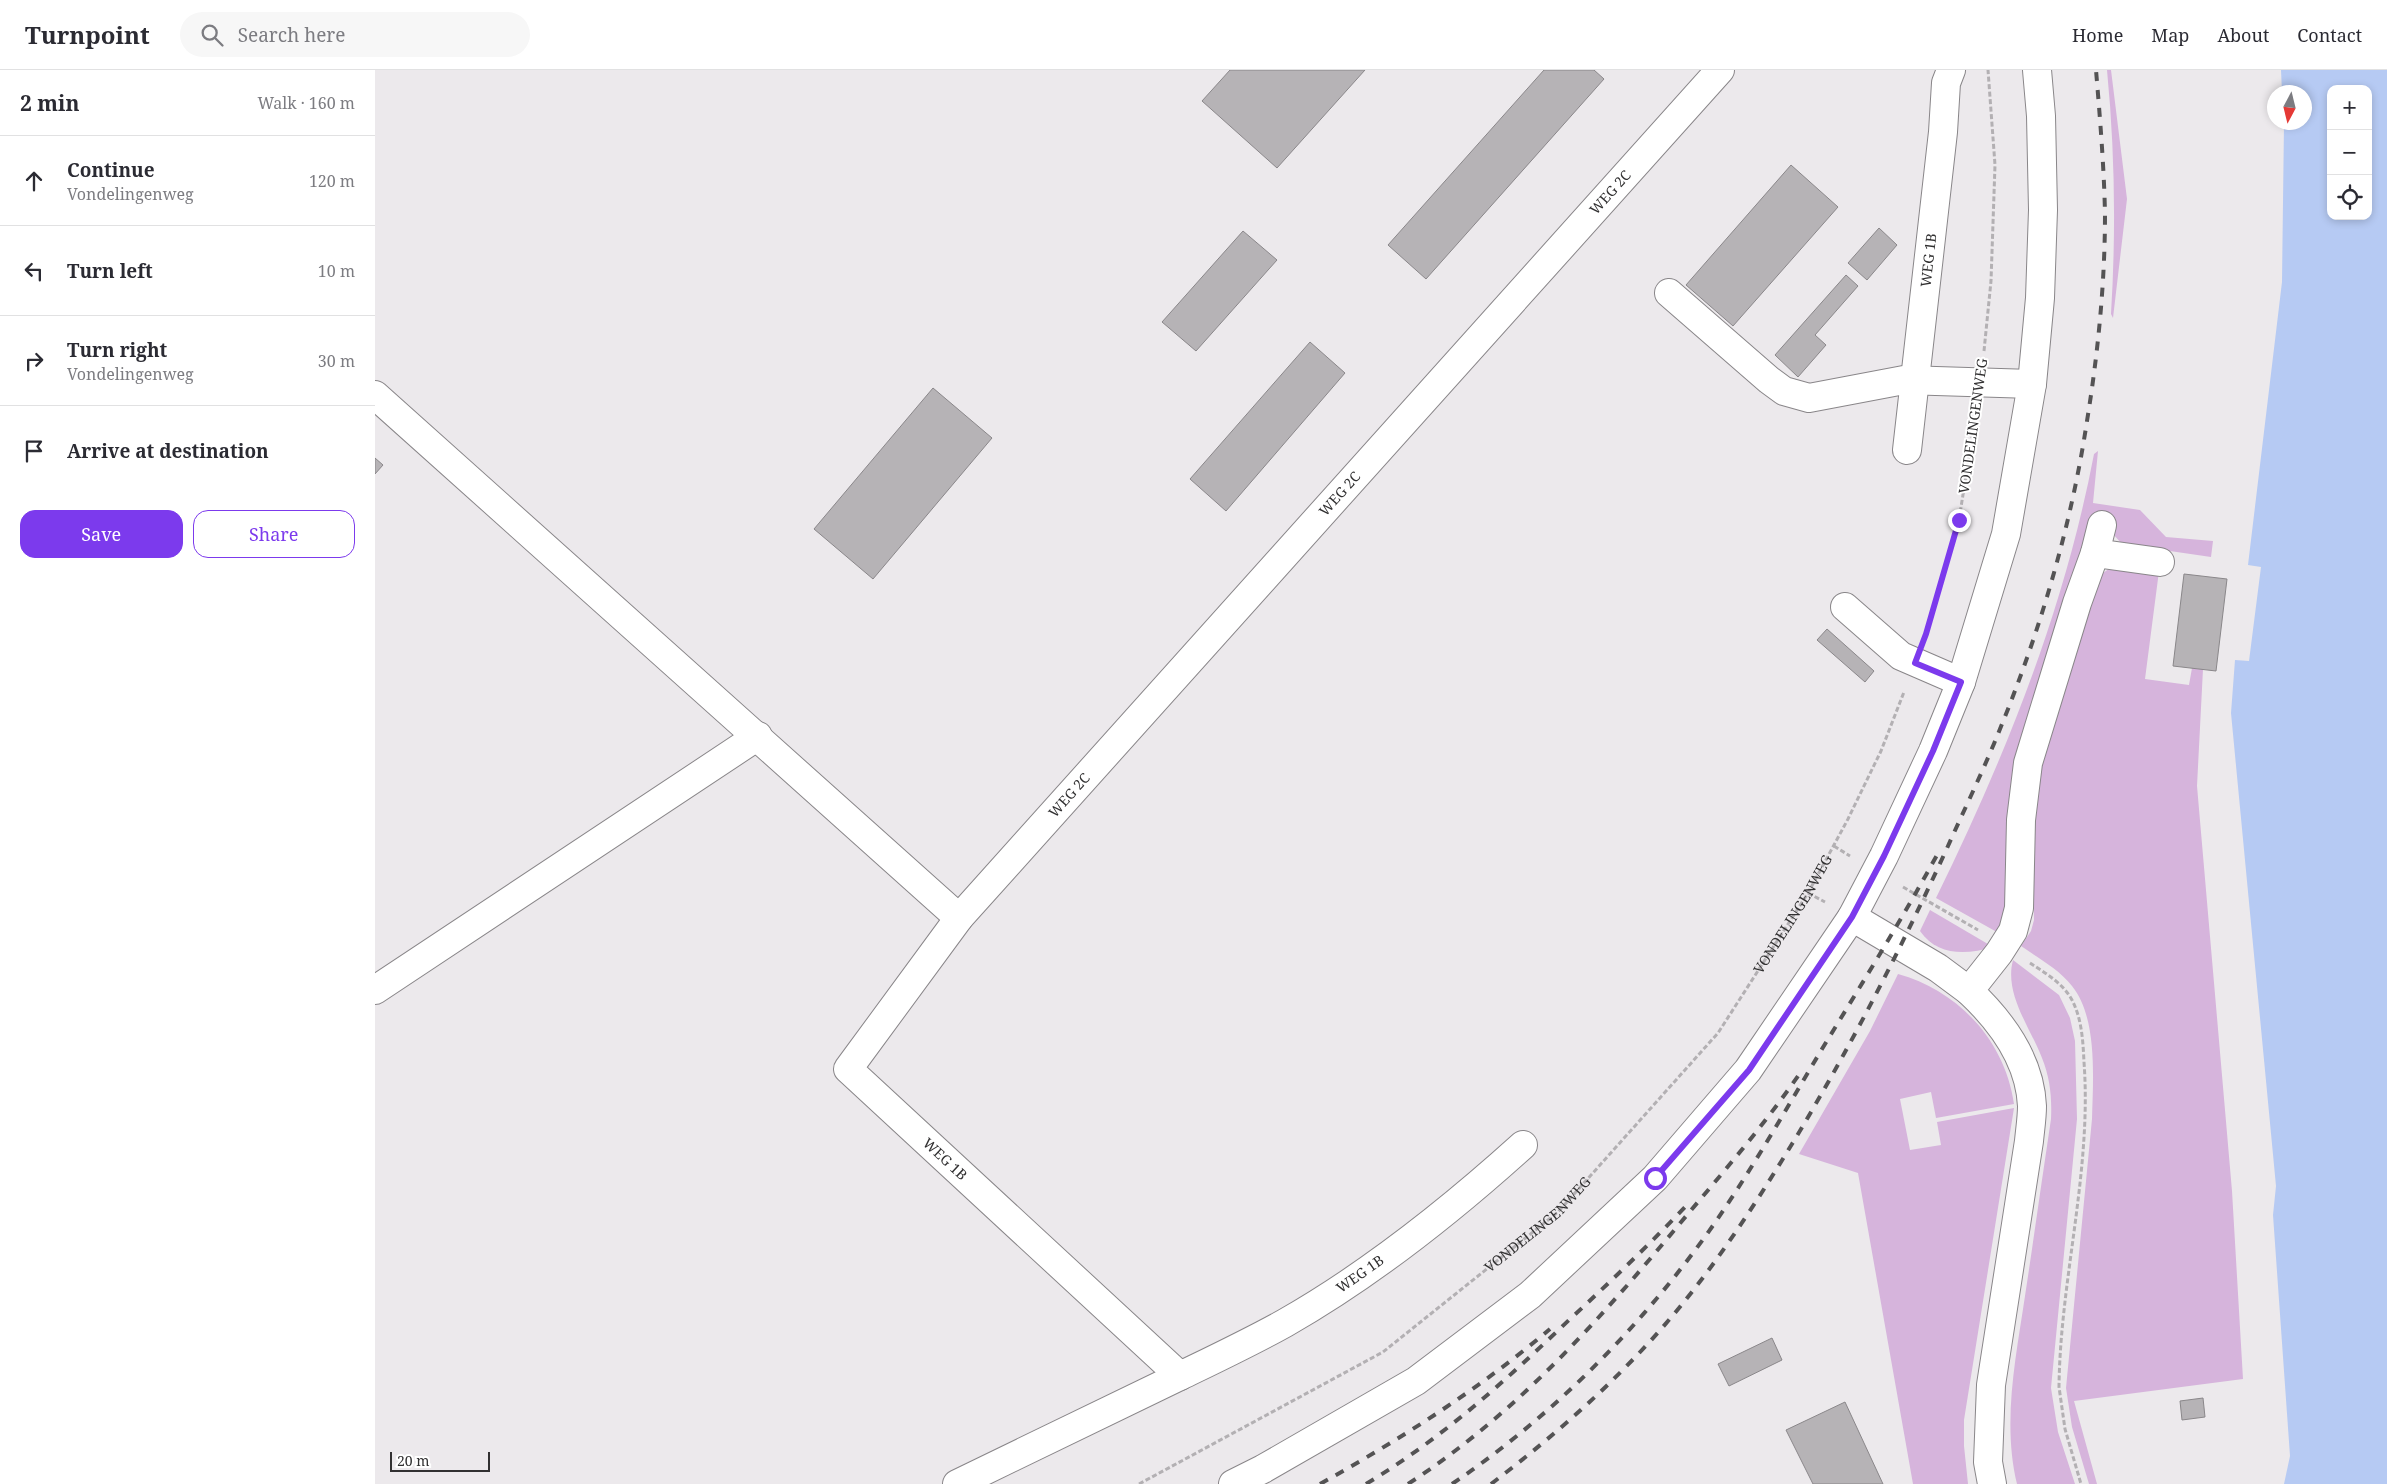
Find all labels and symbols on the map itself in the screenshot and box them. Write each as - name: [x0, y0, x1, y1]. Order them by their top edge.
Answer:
- north arrow: [2267, 85, 2312, 130]
- street label: WEG 2C: [1585, 165, 1635, 218]
- street label: WEG 1B: [1916, 232, 1940, 288]
- street label: VONDELINGENWEG: [1954, 357, 1991, 495]
- street label: WEG 2C: [1314, 467, 1365, 520]
- route end: [1948, 509, 1971, 532]
- street label: WEG 2C: [1044, 768, 1094, 821]
- street label: VONDELINGENWEG: [1749, 851, 1836, 977]
- street label: WEG 1B: [919, 1133, 972, 1184]
- route start: [1644, 1167, 1667, 1190]
- street label: VONDELINGENWEG: [1480, 1172, 1595, 1276]
- street label: WEG 1B: [1332, 1250, 1387, 1297]
- scale bar: [390, 1449, 490, 1472]

